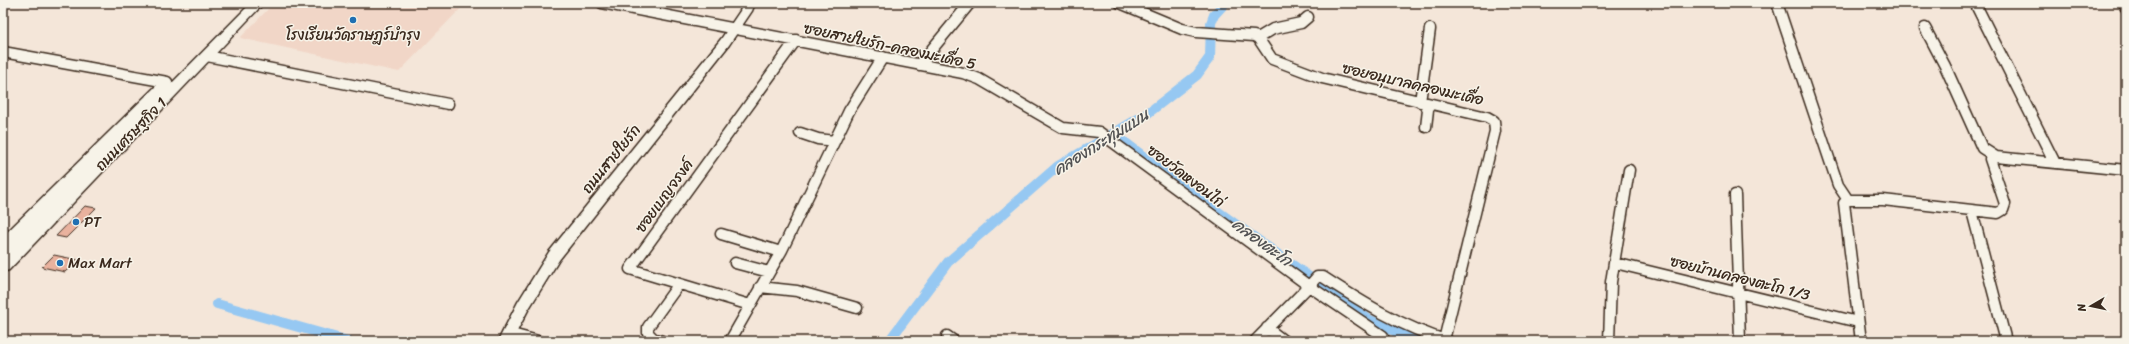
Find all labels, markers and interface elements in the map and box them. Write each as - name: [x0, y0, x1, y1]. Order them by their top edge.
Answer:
- marker: โรงเรียนวัดราษฎร์บํารุง: [348, 15, 358, 25]
- street label: ซอยสายใยรัก-คลองมะเดื่อ 5: [801, 15, 979, 77]
- place label: โรงเรียนวัดราษฎร์บํารุง: [286, 22, 420, 48]
- street label: ซอยอนุบาลคลองมะเดื่อ: [1340, 55, 1486, 113]
- street label: ถนนเศรษฐกิจ 1: [89, 91, 173, 177]
- water label: คลองกระทุ่มแบน: [1047, 100, 1157, 183]
- street label: ถนนสายใยรัก: [575, 118, 647, 199]
- street label: ซอยวัดหงอนไก่: [1141, 138, 1231, 215]
- street label: ซอยเบญจรงค์: [628, 151, 702, 239]
- place label: PT: [84, 209, 102, 235]
- water label: คลองตะโก: [1226, 210, 1300, 275]
- marker: PT: [71, 217, 81, 227]
- street label: ซอยบ้านคลองตะโก 1/3: [1667, 248, 1813, 308]
- place label: Max Mart: [68, 250, 133, 276]
- marker: Max Mart: [55, 258, 65, 268]
- north arrow: [2071, 286, 2111, 326]
- text: N: [2072, 302, 2092, 314]

